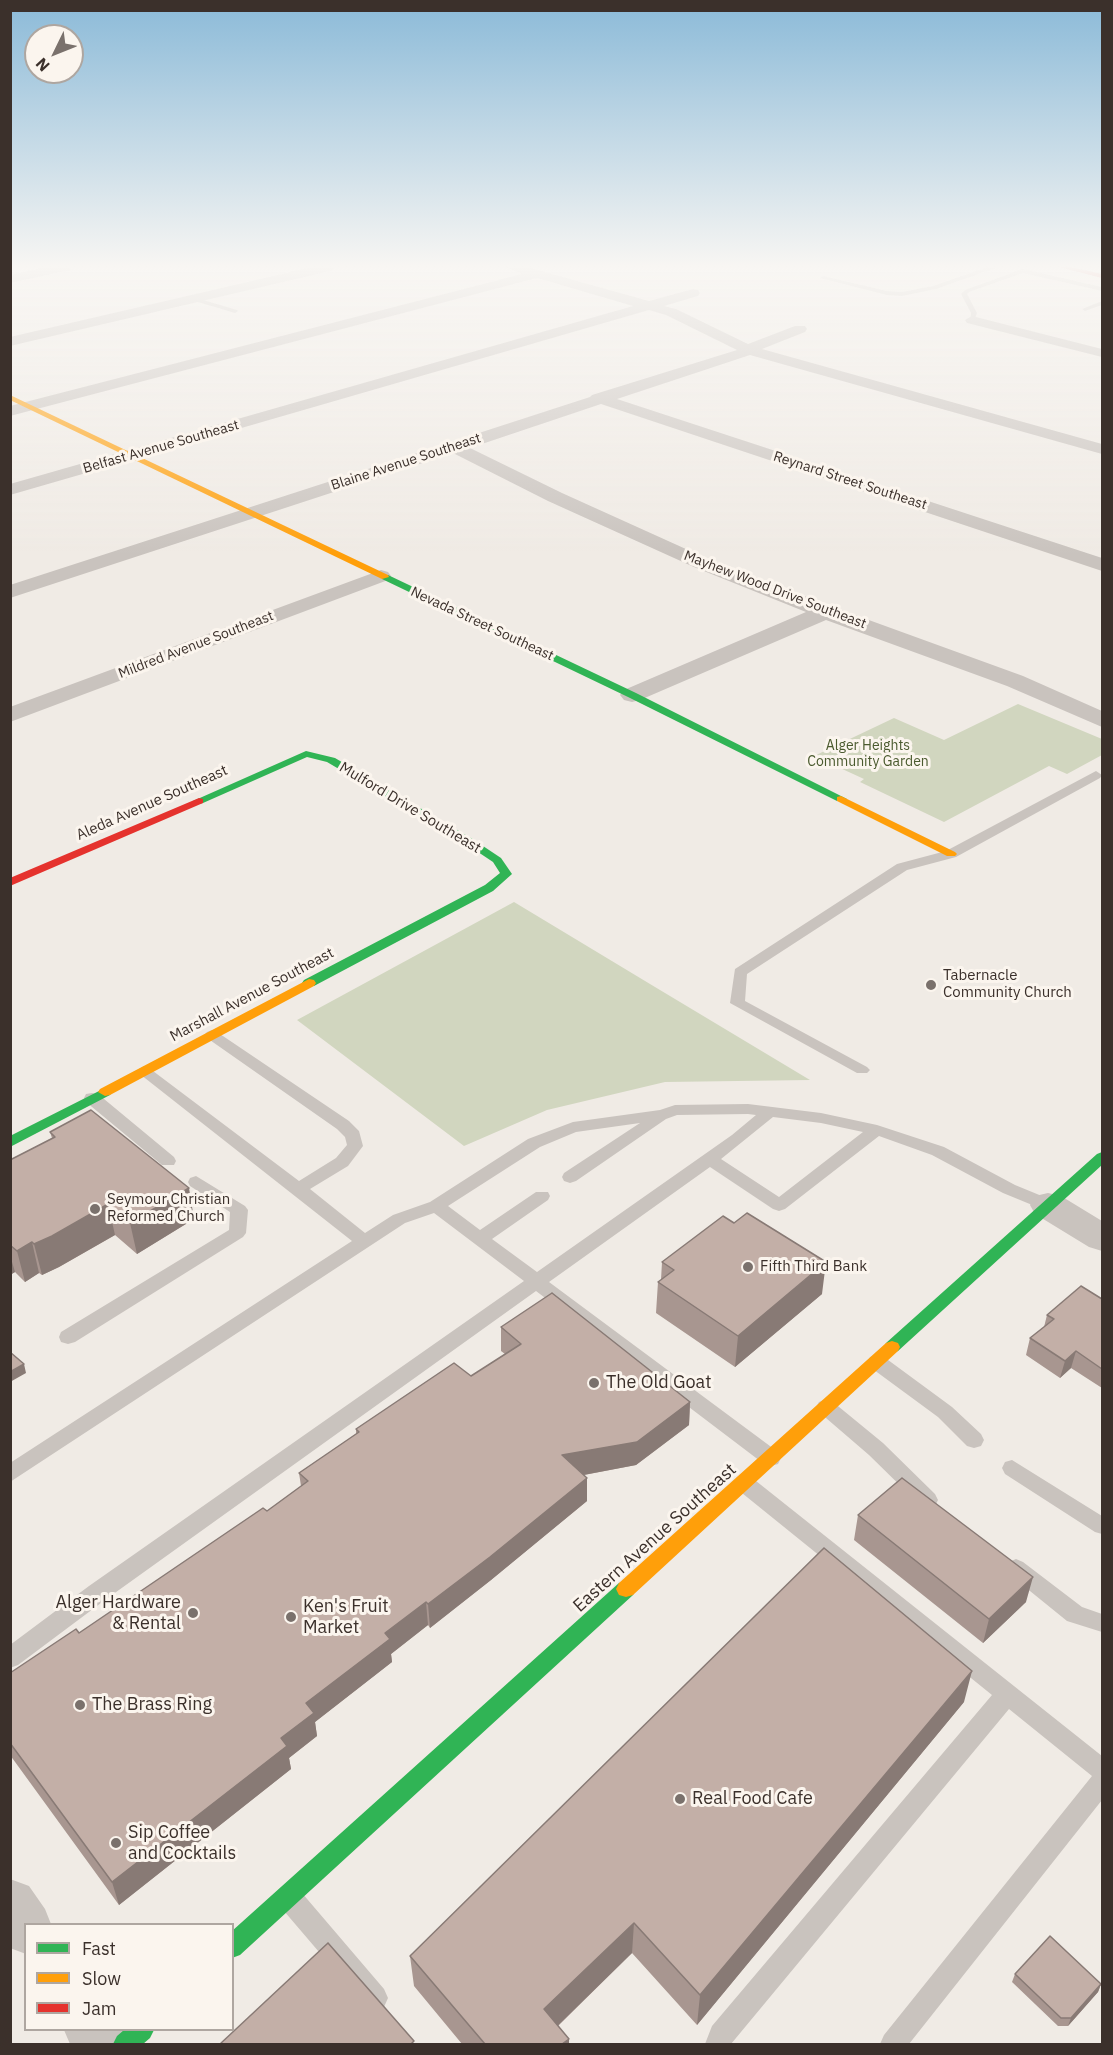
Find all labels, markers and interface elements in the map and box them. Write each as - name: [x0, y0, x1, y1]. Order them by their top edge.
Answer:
- north arrow: [24, 24, 84, 84]
- text: N: [31, 54, 54, 76]
- street label: Belfast Avenue Southeast: [81, 417, 241, 477]
- street label: Blaine Avenue Southeast: [329, 430, 483, 494]
- street label: Reynard Street Southeast: [771, 448, 929, 514]
- street label: Mayhew Wood Drive Southeast: [681, 547, 869, 633]
- street label: Nevada Street Southeast: [408, 583, 556, 665]
- street label: Mildred Avenue Southeast: [116, 608, 276, 682]
- park label: Alger Heights Community Garden: [807, 738, 929, 770]
- street label: Mulford Drive Southeast: [336, 759, 484, 857]
- street label: Aleda Avenue Southeast: [73, 761, 231, 845]
- street label: Marshall Avenue Southeast: [167, 944, 337, 1046]
- place label: Tabernacle Community Church: [943, 967, 1072, 1002]
- marker: Tabernacle Community Church: [924, 978, 938, 992]
- place label: Seymour Christian Reformed Church: [107, 1191, 230, 1226]
- marker: Seymour Christian Reformed Church: [88, 1202, 102, 1216]
- place label: Fifth Third Bank: [760, 1258, 867, 1276]
- marker: Fifth Third Bank: [741, 1260, 755, 1274]
- place label: The Old Goat: [606, 1372, 711, 1394]
- marker: The Old Goat: [587, 1376, 601, 1390]
- street label: Eastern Avenue Southeast: [569, 1459, 741, 1617]
- place label: Alger Hardware & Rental: [55, 1592, 181, 1634]
- place label: Ken's Fruit Market: [303, 1596, 389, 1638]
- marker: Alger Hardware & Rental: [186, 1606, 200, 1620]
- marker: Ken's Fruit Market: [284, 1610, 298, 1624]
- place label: The Brass Ring: [92, 1694, 212, 1716]
- marker: The Brass Ring: [73, 1698, 87, 1712]
- place label: Real Food Cafe: [692, 1788, 813, 1810]
- marker: Real Food Cafe: [673, 1792, 687, 1806]
- place label: Sip Coffee and Cocktails: [128, 1822, 236, 1864]
- marker: Sip Coffee and Cocktails: [109, 1836, 123, 1850]
- legend: [24, 1923, 234, 2031]
- text: Fast: [82, 1937, 116, 1960]
- text: Slow: [82, 1967, 121, 1990]
- text: Jam: [82, 1997, 117, 2020]

